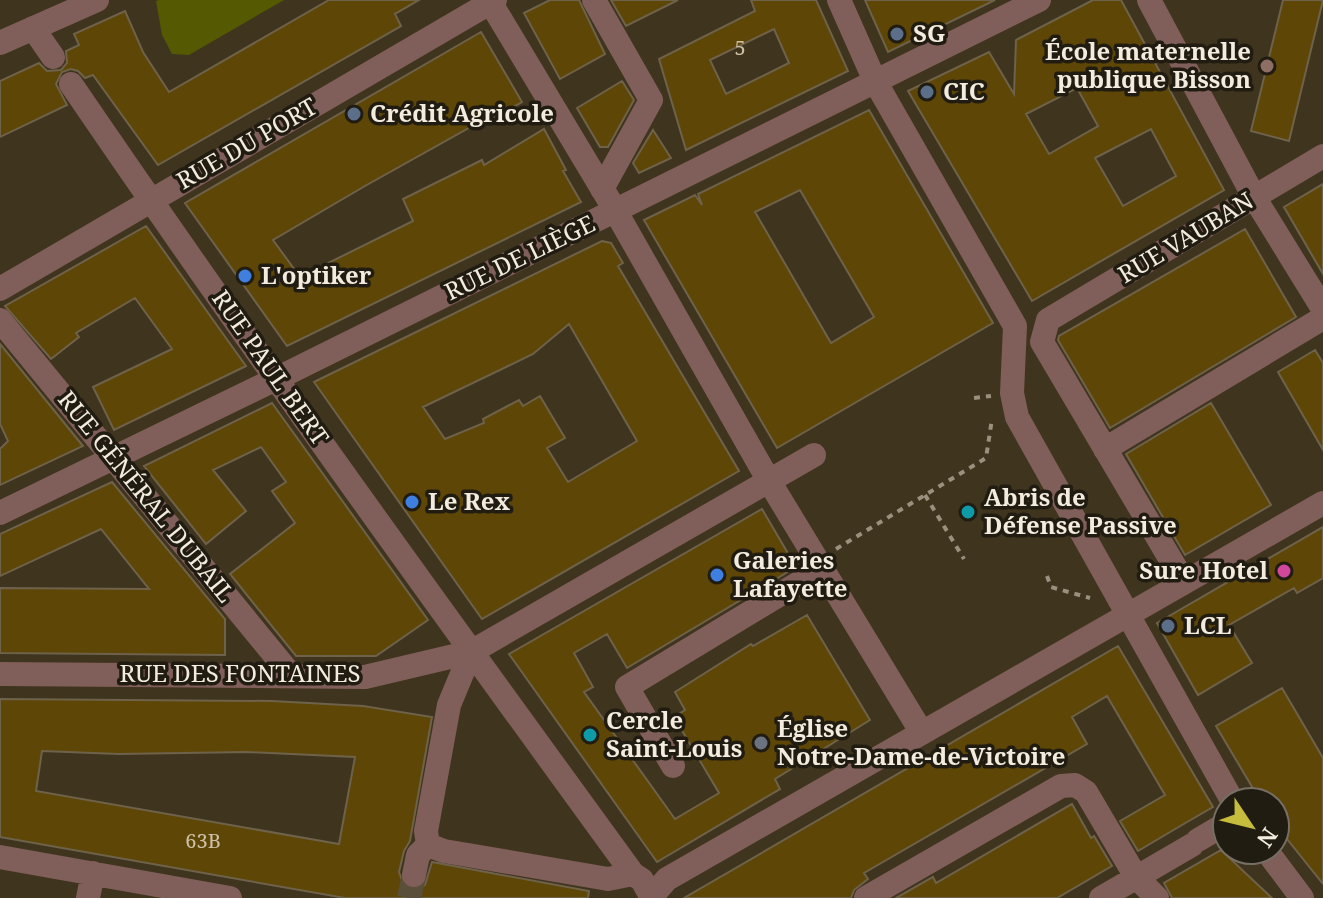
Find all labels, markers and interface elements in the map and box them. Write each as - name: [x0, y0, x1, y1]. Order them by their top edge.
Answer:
- place label: SG: [913, 16, 945, 49]
- marker: SG: [888, 25, 906, 43]
- house number: 5: [734, 34, 746, 61]
- place label: École maternelle publique Bisson: [1045, 34, 1251, 95]
- marker: École maternelle publique Bisson: [1258, 57, 1276, 75]
- place label: CIC: [943, 74, 985, 107]
- marker: CIC: [918, 83, 936, 101]
- street label: RUE DU PORT: [170, 89, 323, 196]
- place label: Crédit Agricole: [370, 96, 554, 129]
- marker: Crédit Agricole: [345, 105, 363, 123]
- street label: RUE VAUBAN: [1111, 183, 1259, 290]
- street label: RUE DE LIÈGE: [439, 206, 600, 307]
- place label: L'optiker: [261, 258, 372, 291]
- marker: L'optiker: [236, 267, 254, 285]
- street label: RUE PAUL BERT: [205, 283, 337, 452]
- street label: RUE GÉNÉRAL DUBAIL: [51, 383, 243, 609]
- place label: Abris de Défense Passive: [984, 480, 1177, 541]
- place label: Le Rex: [428, 484, 510, 517]
- marker: Le Rex: [403, 493, 421, 511]
- marker: Abris de Défense Passive: [959, 503, 977, 521]
- place label: Galeries Lafayette: [733, 543, 848, 604]
- place label: Sure Hotel: [1139, 553, 1269, 586]
- marker: Sure Hotel: [1275, 562, 1293, 580]
- marker: Galeries Lafayette: [708, 566, 726, 584]
- place label: LCL: [1184, 608, 1231, 641]
- marker: LCL: [1159, 617, 1177, 635]
- street label: RUE DES FONTAINES: [119, 656, 361, 689]
- place label: Cercle Saint-Louis: [606, 703, 742, 764]
- place label: Église Notre-Dame-de-Victoire: [777, 711, 1066, 772]
- marker: Cercle Saint-Louis: [581, 726, 599, 744]
- marker: Église Notre-Dame-de-Victoire: [752, 734, 770, 752]
- north arrow: [1211, 786, 1291, 866]
- text: N: [1251, 822, 1285, 854]
- house number: 63B: [185, 827, 221, 854]

